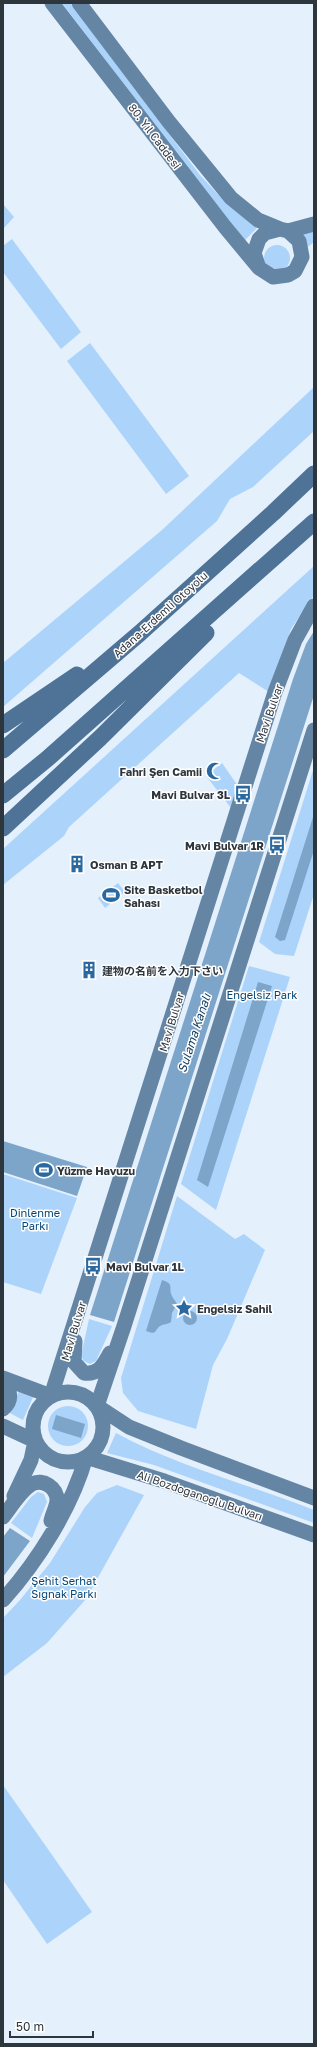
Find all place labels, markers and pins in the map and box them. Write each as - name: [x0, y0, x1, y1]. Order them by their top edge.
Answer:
- mosque icon: Fahri Şen Camii: [205, 761, 225, 781]
- place label: Fahri Şen Camii: [119, 765, 202, 778]
- bus stop icon: Mavi Bulvar 3L: [233, 784, 253, 804]
- place label: Mavi Bulvar 3L: [151, 788, 231, 801]
- bus stop icon: Mavi Bulvar 1R: [267, 835, 287, 855]
- place label: Mavi Bulvar 1R: [185, 839, 264, 852]
- building icon: Osman B APT: [67, 854, 87, 874]
- place label: Osman B APT: [90, 858, 163, 871]
- place label: Site Basketbol Sahası: [124, 883, 203, 909]
- sports icon: Site Basketbol Sahası: [101, 885, 121, 905]
- building icon: 建物の名前を入力下さい: [79, 960, 99, 980]
- place label: 建物の名前を入力下さい: [102, 964, 223, 977]
- sports icon: Yüzme Havuzu: [34, 1160, 54, 1180]
- place label: Yüzme Havuzu: [57, 1164, 135, 1177]
- bus stop icon: Mavi Bulvar 1L: [83, 1256, 103, 1276]
- place label: Mavi Bulvar 1L: [106, 1260, 184, 1273]
- place icon: Engelsiz Sahil: [174, 1298, 194, 1318]
- place label: Engelsiz Sahil: [197, 1302, 272, 1315]

